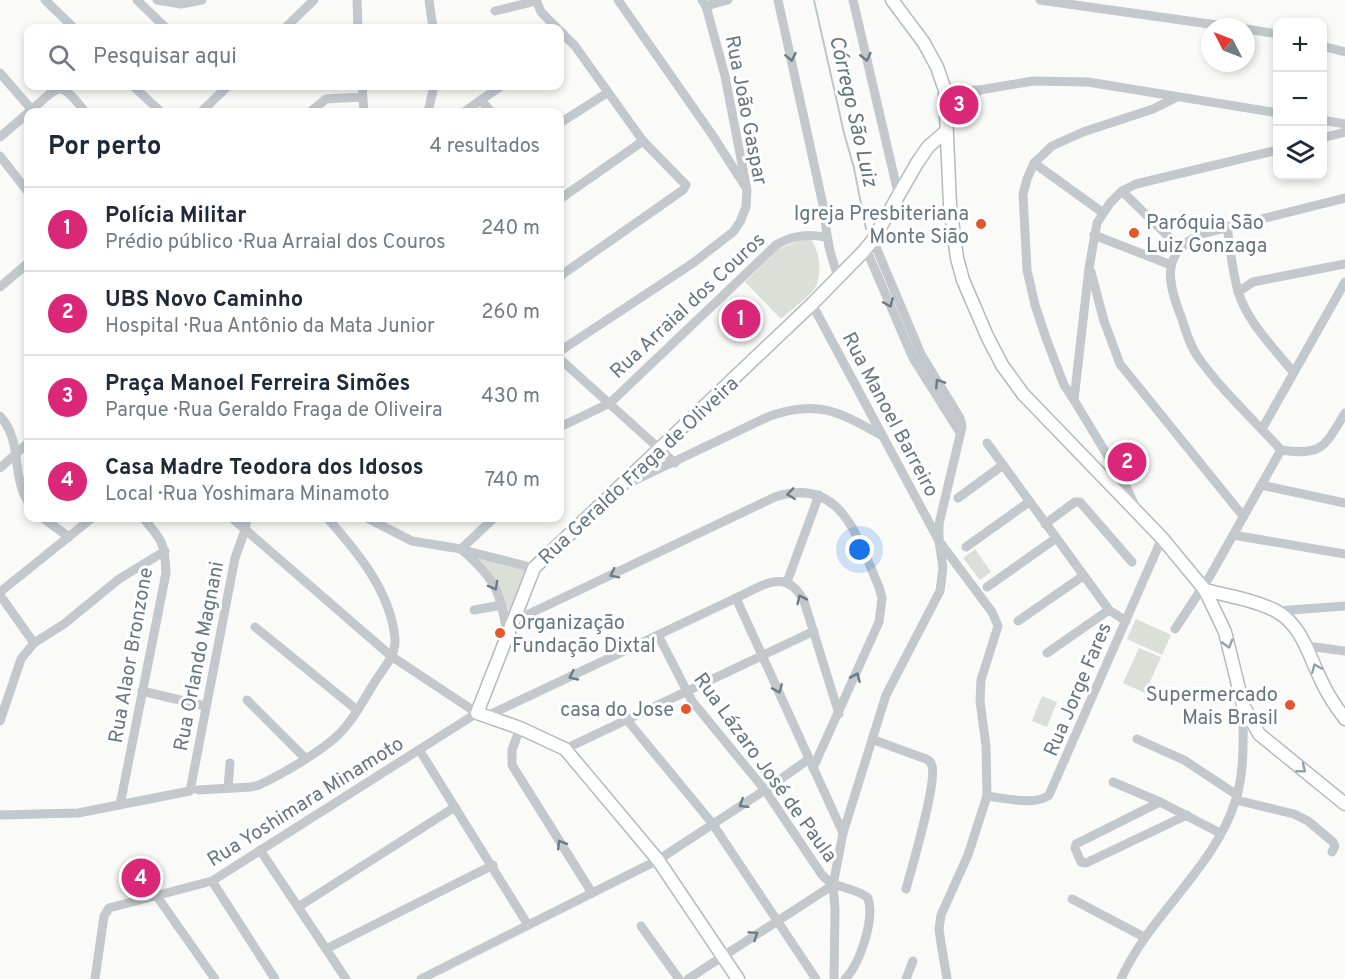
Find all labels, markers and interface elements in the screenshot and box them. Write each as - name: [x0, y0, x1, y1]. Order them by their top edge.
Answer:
- north arrow: [1201, 18, 1255, 72]
- map controls: [1273, 18, 1327, 180]
- button: +: [1273, 18, 1327, 72]
- search box: [24, 24, 564, 90]
- street label: Rua João Gaspar: [718, 33, 772, 188]
- water label: Córrego São Luiz: [822, 33, 883, 190]
- icon: search: [45, 41, 78, 74]
- text: Pesquisar aqui: [93, 44, 237, 71]
- one-way arrow: [783, 52, 796, 62]
- one-way arrow: [859, 52, 872, 62]
- button: −: [1273, 72, 1327, 126]
- pin: 3: [940, 82, 978, 128]
- button: layers: [1273, 126, 1327, 180]
- text: Por perto: [48, 131, 162, 164]
- text: 4 resultados: [430, 134, 540, 160]
- place label: Igreja Presbiteriana Monte Sião: [794, 202, 969, 251]
- text: Polícia Militar: [105, 203, 247, 230]
- place label: Paróquia São Luiz Gonzaga: [1146, 211, 1267, 260]
- text: 1: [64, 216, 72, 242]
- text: 240 m: [481, 216, 540, 242]
- marker: Igreja Presbiteriana Monte Sião: [974, 217, 988, 231]
- marker: Paróquia São Luiz Gonzaga: [1127, 226, 1141, 240]
- street label: Rua Arraial dos Couros: [605, 228, 771, 385]
- text: Prédio público · Rua Arraial dos Couros: [105, 230, 446, 256]
- text: UBS Novo Caminho: [105, 287, 303, 314]
- pin: 1: [722, 296, 760, 342]
- one-way arrow: [882, 297, 894, 308]
- text: 2: [61, 300, 74, 326]
- text: 260 m: [481, 300, 540, 326]
- text: Hospital · Rua Antônio da Mata Junior: [105, 314, 435, 340]
- street label: Rua Manoel Barreiro: [835, 328, 944, 502]
- text: Praça Manoel Ferreira Simões: [105, 371, 410, 398]
- street label: Rua Geraldo Fraga de Oliveira: [534, 372, 745, 571]
- one-way arrow: [935, 378, 946, 389]
- text: 3: [62, 384, 74, 410]
- text: 430 m: [481, 384, 540, 410]
- text: Parque · Rua Geraldo Fraga de Oliveira: [105, 398, 442, 424]
- pin: 2: [1108, 440, 1146, 484]
- text: Casa Madre Teodora dos Idosos: [105, 455, 424, 482]
- text: 4: [61, 468, 74, 494]
- text: 740 m: [485, 468, 540, 494]
- text: Local · Rua Yoshimara Minamoto: [105, 482, 389, 508]
- one-way arrow: [786, 488, 795, 500]
- your location: [845, 535, 874, 564]
- street label: Rua Orlando Magnani: [169, 559, 231, 754]
- street label: Rua Alaor Bronzone: [104, 565, 160, 745]
- one-way arrow: [609, 567, 620, 579]
- one-way arrow: [487, 580, 498, 590]
- one-way arrow: [797, 594, 809, 605]
- place label: Organização Fundação Dixtal: [512, 611, 656, 660]
- street label: Rua Jorge Fares: [1039, 619, 1119, 761]
- marker: Organização Fundação Dixtal: [493, 626, 507, 640]
- one-way arrow: [1221, 638, 1233, 649]
- one-way arrow: [1311, 664, 1323, 675]
- one-way arrow: [568, 668, 579, 680]
- street label: Rua Lázaro José de Paula: [687, 668, 842, 868]
- one-way arrow: [848, 672, 860, 683]
- one-way arrow: [771, 683, 783, 694]
- place label: Supermercado Mais Brasil: [1146, 683, 1278, 732]
- place label: casa do Jose: [560, 698, 674, 724]
- marker: Supermercado Mais Brasil: [1283, 698, 1297, 712]
- marker: casa do Jose: [679, 702, 693, 716]
- street label: Rua Yoshimara Minamoto: [203, 732, 409, 874]
- one-way arrow: [1295, 761, 1306, 772]
- one-way arrow: [739, 796, 749, 808]
- one-way arrow: [557, 840, 569, 850]
- pin: 4: [122, 856, 160, 900]
- one-way arrow: [748, 931, 759, 942]

